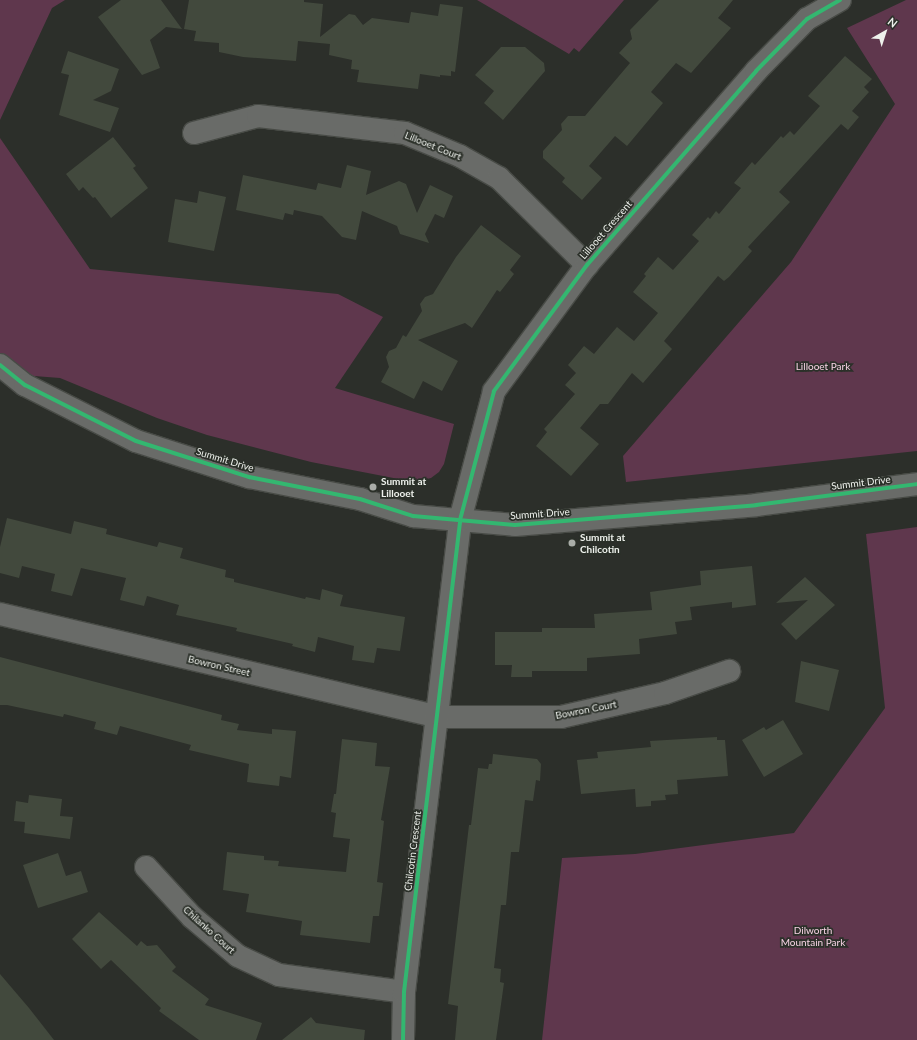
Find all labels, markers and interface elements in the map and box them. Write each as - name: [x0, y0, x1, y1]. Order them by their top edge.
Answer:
- north arrow: [865, 12, 905, 52]
- text: N: [885, 15, 900, 30]
- street label: Lillooet Court: [403, 129, 463, 163]
- street label: Lillooet Crescent: [577, 198, 635, 262]
- park label: Lillooet Park: [796, 361, 850, 373]
- street label: Summit Drive: [195, 446, 255, 474]
- street label: Summit Drive: [831, 473, 891, 493]
- place label: Summit at Lillooet: [381, 475, 426, 498]
- marker: Summit at Lillooet: [368, 482, 378, 492]
- street label: Summit Drive: [510, 506, 570, 522]
- place label: Summit at Chilcotin: [580, 531, 625, 554]
- marker: Summit at Chilcotin: [567, 538, 577, 548]
- street label: Bowron Street: [187, 653, 251, 679]
- street label: Bowron Court: [554, 698, 618, 722]
- street label: Chilcotin Crescent: [402, 810, 424, 892]
- street label: Chilanko Court: [181, 904, 237, 956]
- park label: Dilworth Mountain Park: [781, 924, 845, 948]

